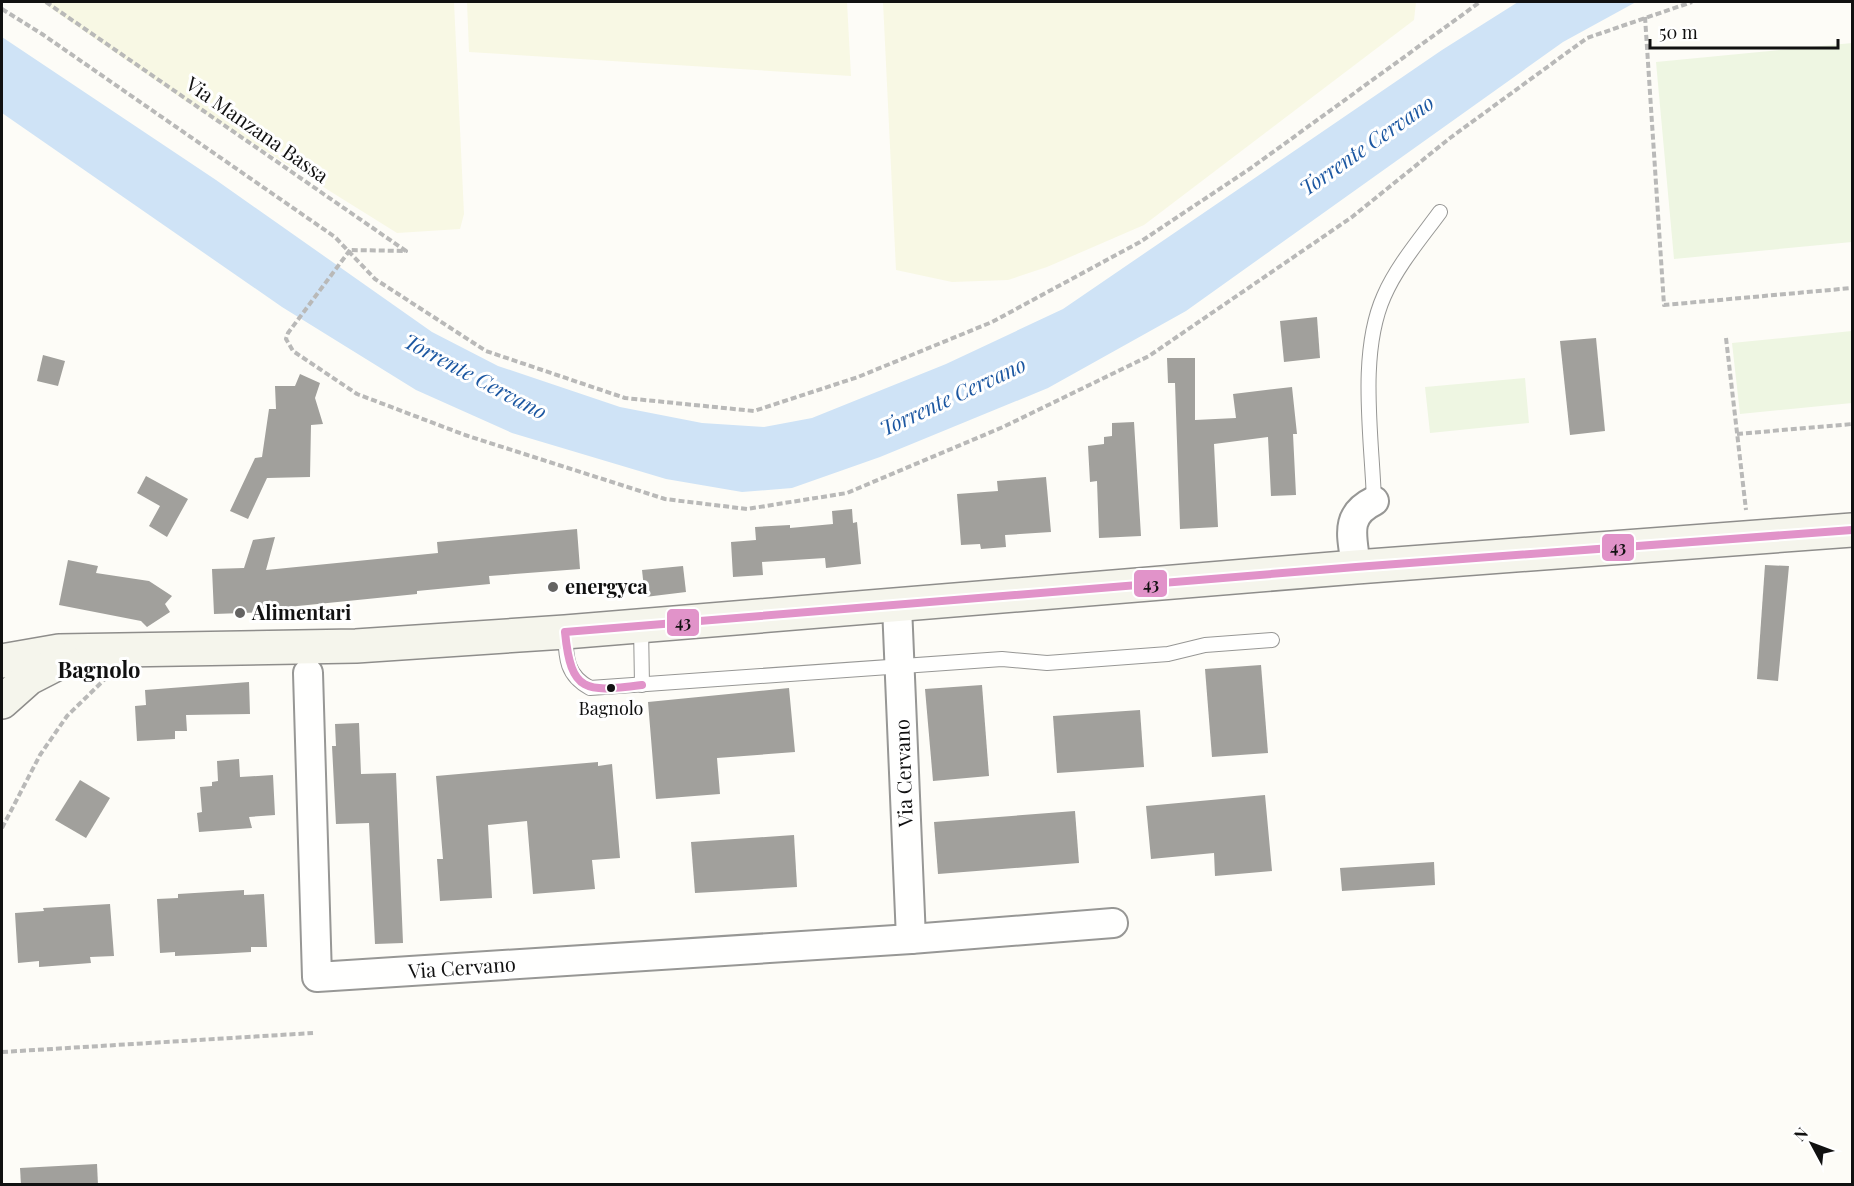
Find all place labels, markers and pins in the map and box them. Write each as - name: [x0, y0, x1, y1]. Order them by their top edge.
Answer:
- place label: energyca: [565, 572, 648, 599]
- marker: energyca: [546, 580, 560, 594]
- place label: Alimentari: [251, 598, 351, 625]
- marker: Alimentari: [233, 606, 247, 620]
- marker: Bagnolo: [605, 682, 617, 694]
- place label: Bagnolo: [579, 696, 644, 720]

